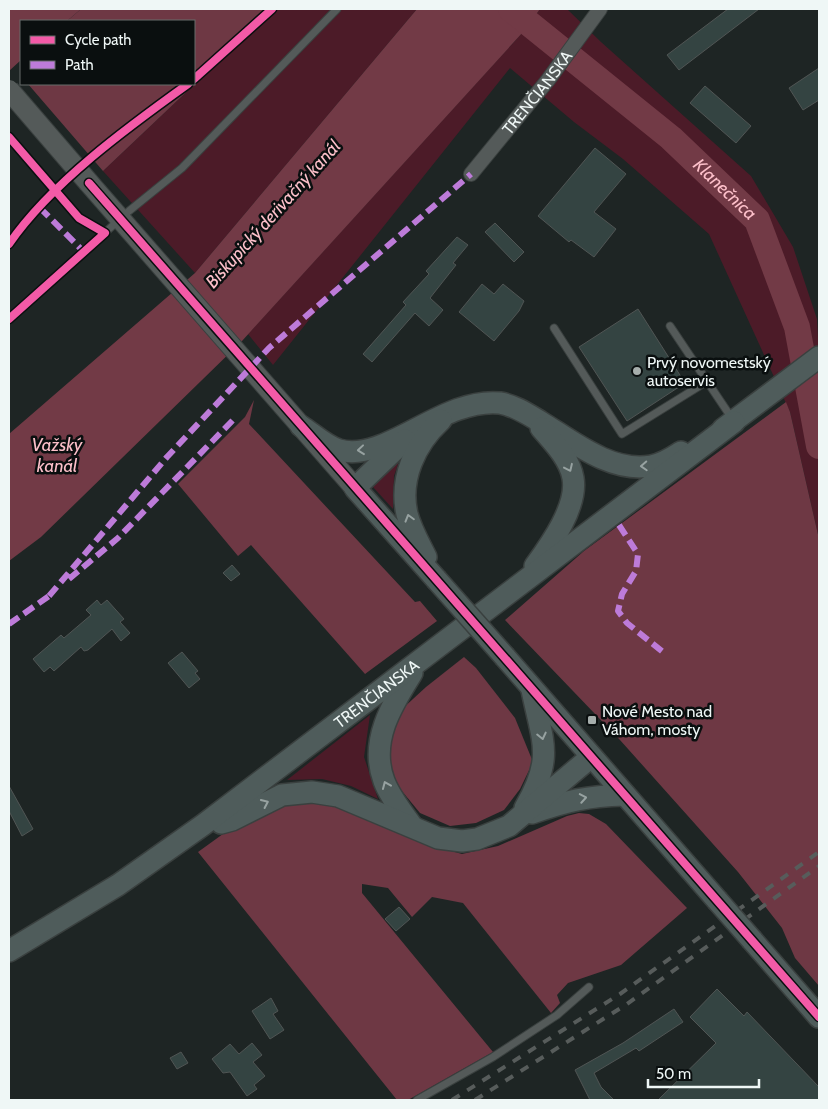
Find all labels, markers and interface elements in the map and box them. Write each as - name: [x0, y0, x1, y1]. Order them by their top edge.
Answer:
- legend: [20, 20, 195, 85]
- text: Cycle path: [65, 31, 131, 49]
- street label: TRENČIANSKA: [498, 47, 576, 138]
- text: Path: [65, 56, 94, 74]
- water label: Biskupický derivačný kanál: [201, 135, 346, 293]
- water label: Klanečnica: [689, 154, 761, 225]
- place label: Prvý novomestský autoservis: [647, 353, 771, 390]
- marker: Prvý novomestský autoservis: [631, 365, 643, 377]
- water label: Važský kanál: [32, 434, 83, 477]
- one-way arrow: [357, 444, 365, 455]
- one-way arrow: [640, 461, 648, 471]
- one-way arrow: [562, 463, 573, 472]
- one-way arrow: [404, 514, 415, 523]
- street label: TRENČIANSKA: [330, 655, 423, 732]
- place label: Nové Mesto nad Váhom, mosty: [602, 702, 712, 739]
- marker: Nové Mesto nad Váhom, mosty: [586, 714, 598, 726]
- one-way arrow: [536, 732, 547, 741]
- one-way arrow: [382, 781, 393, 790]
- one-way arrow: [578, 793, 587, 803]
- one-way arrow: [260, 798, 269, 809]
- scale bar: [648, 1056, 759, 1088]
- text: 50 m: [656, 1065, 691, 1083]

